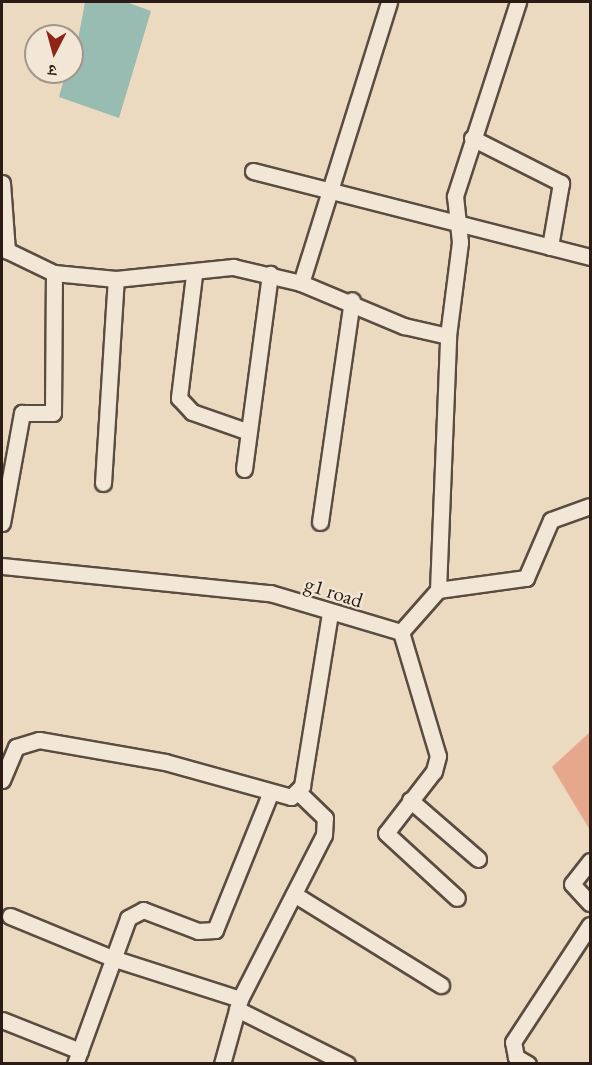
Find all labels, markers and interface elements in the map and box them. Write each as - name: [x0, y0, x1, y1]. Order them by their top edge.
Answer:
- north arrow: [24, 24, 84, 84]
- text: उ: [47, 60, 57, 81]
- street label: g1 road: [302, 571, 366, 613]

